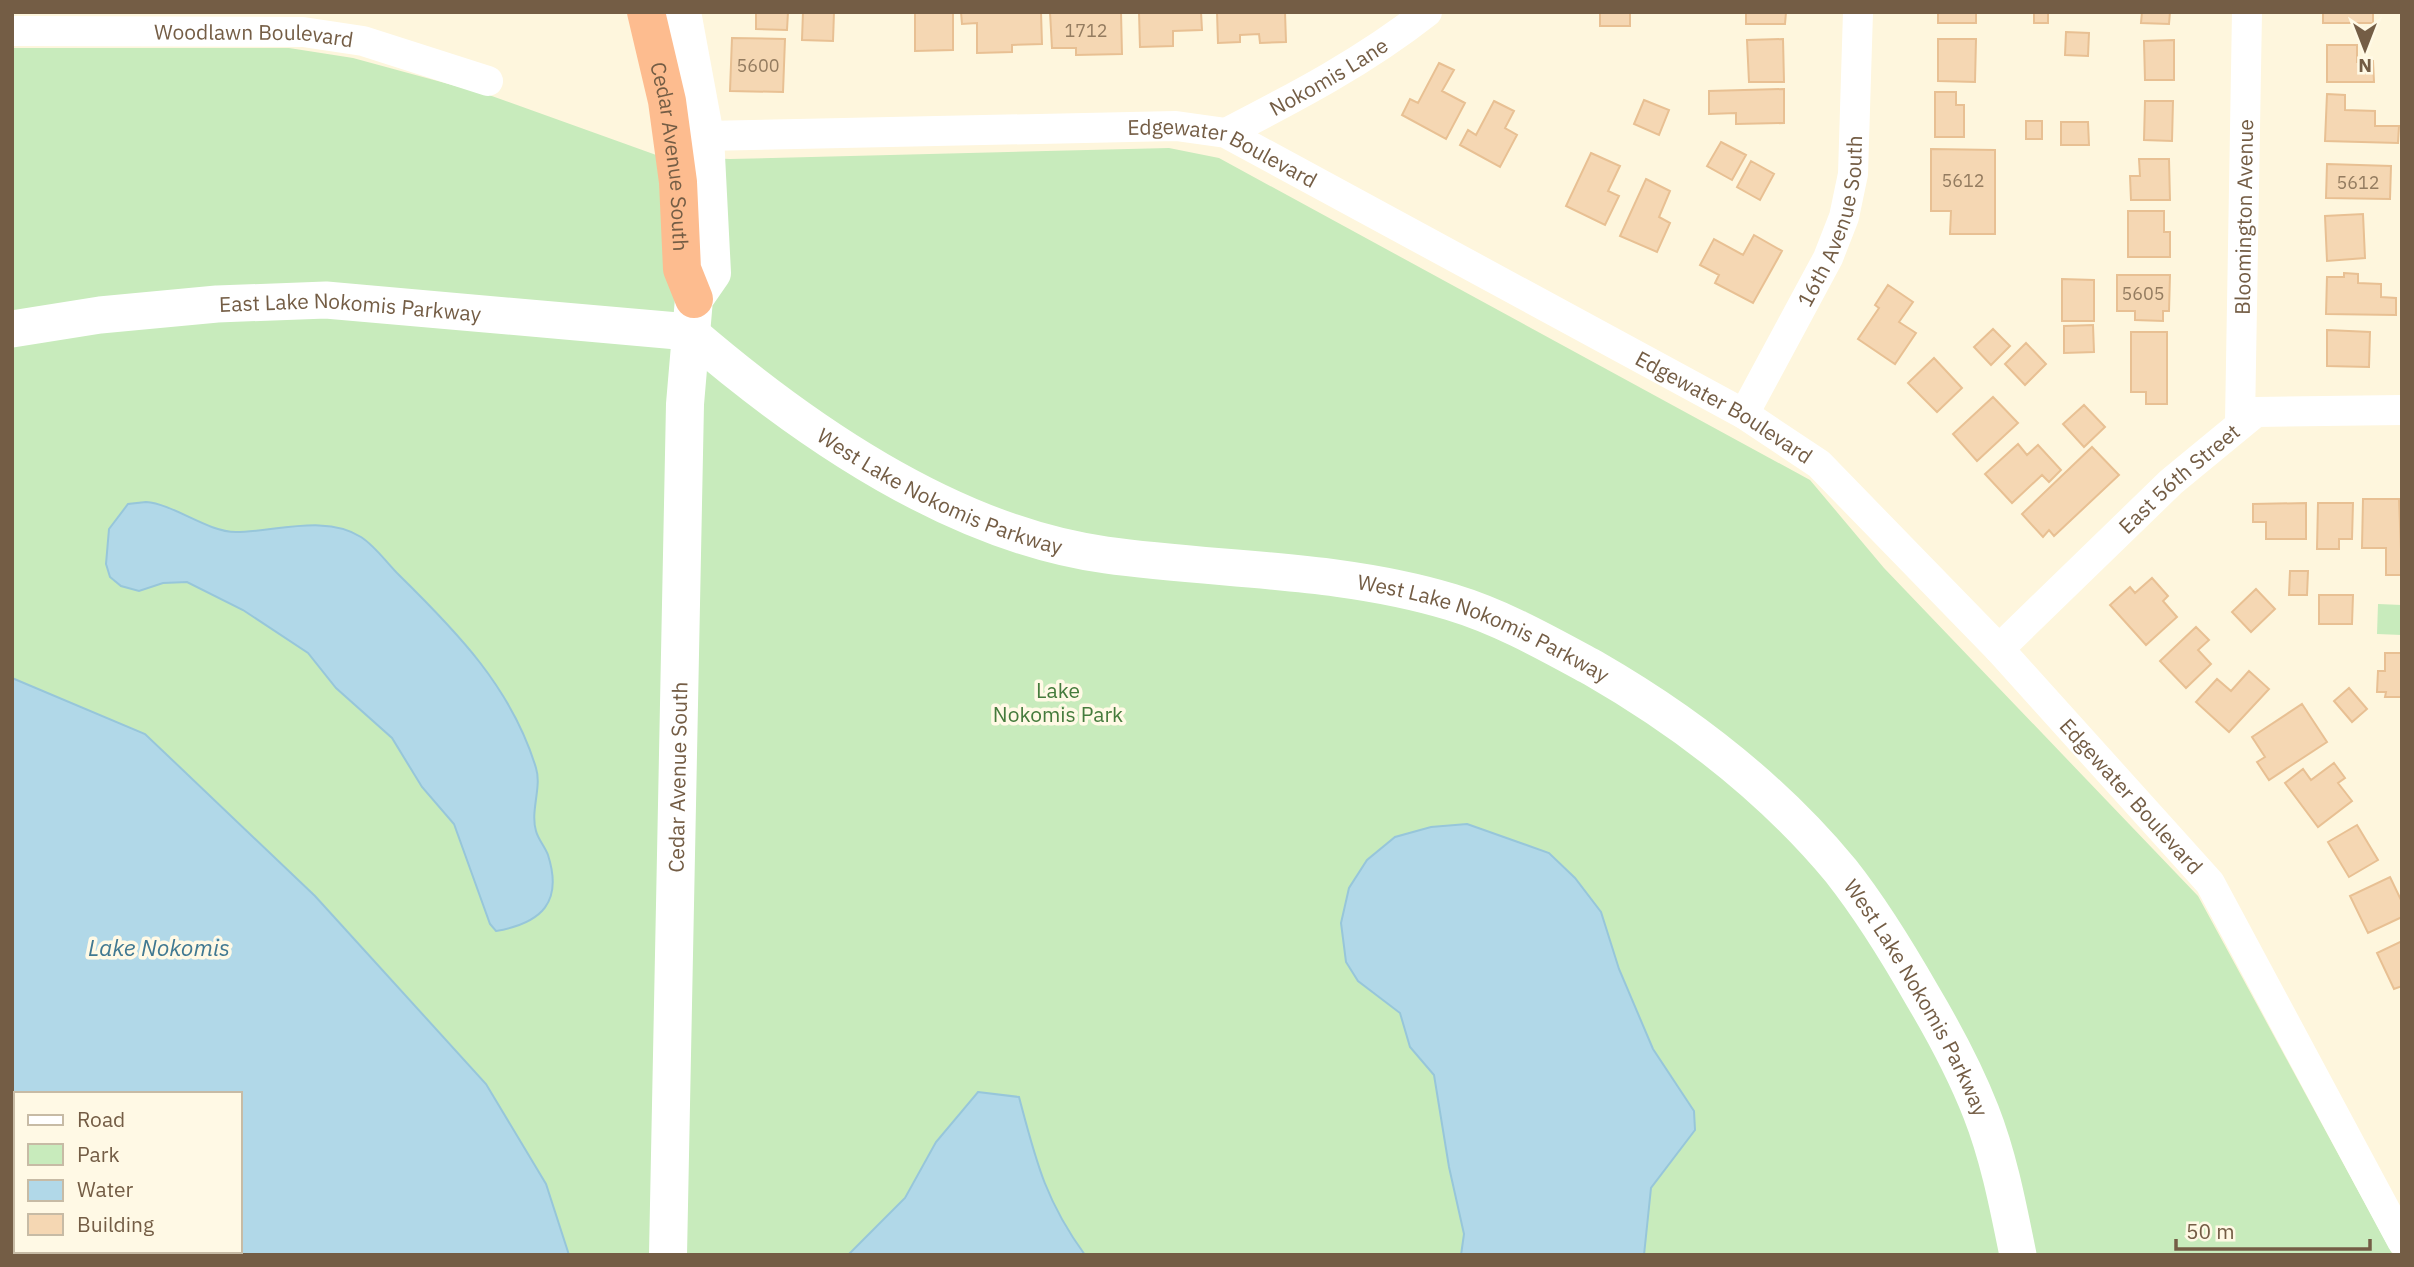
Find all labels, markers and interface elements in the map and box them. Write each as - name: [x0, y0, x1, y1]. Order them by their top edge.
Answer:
- north arrow: [2330, 14, 2400, 84]
- street label: Woodlawn Boulevard: [154, 17, 355, 53]
- house number: 1712: [1064, 19, 1108, 42]
- street label: Nokomis Lane: [1264, 31, 1393, 122]
- house number: 5600: [736, 54, 780, 77]
- text: N: [2358, 54, 2372, 78]
- street label: Cedar Avenue South: [644, 59, 695, 252]
- street label: Edgewater Boulevard: [1127, 112, 1322, 194]
- street label: Bloomington Avenue: [2228, 119, 2259, 315]
- street label: 16th Avenue South: [1790, 135, 1868, 311]
- house number: 5612: [1941, 169, 1985, 192]
- house number: 5612: [2336, 171, 2380, 194]
- house number: 5605: [2121, 282, 2165, 305]
- street label: East Lake Nokomis Parkway: [218, 286, 483, 328]
- street label: Edgewater Boulevard: [1631, 344, 1818, 470]
- street label: East 56th Street: [2112, 417, 2245, 540]
- street label: West Lake Nokomis Parkway: [812, 421, 1066, 561]
- street label: West Lake Nokomis Parkway: [1355, 567, 1615, 689]
- park label: Lake Nokomis Park: [993, 676, 1123, 728]
- street label: Cedar Avenue South: [662, 681, 693, 873]
- street label: Edgewater Boulevard: [2054, 712, 2209, 880]
- street label: West Lake Nokomis Parkway: [1838, 873, 1995, 1121]
- water label: Lake Nokomis: [88, 932, 230, 962]
- legend: [14, 1092, 242, 1253]
- text: Road: [77, 1105, 125, 1133]
- text: Park: [77, 1140, 120, 1168]
- text: Water: [77, 1175, 134, 1203]
- scale bar: [2176, 1208, 2370, 1252]
- text: Building: [77, 1210, 154, 1238]
- text: 50 m: [2186, 1217, 2235, 1245]

